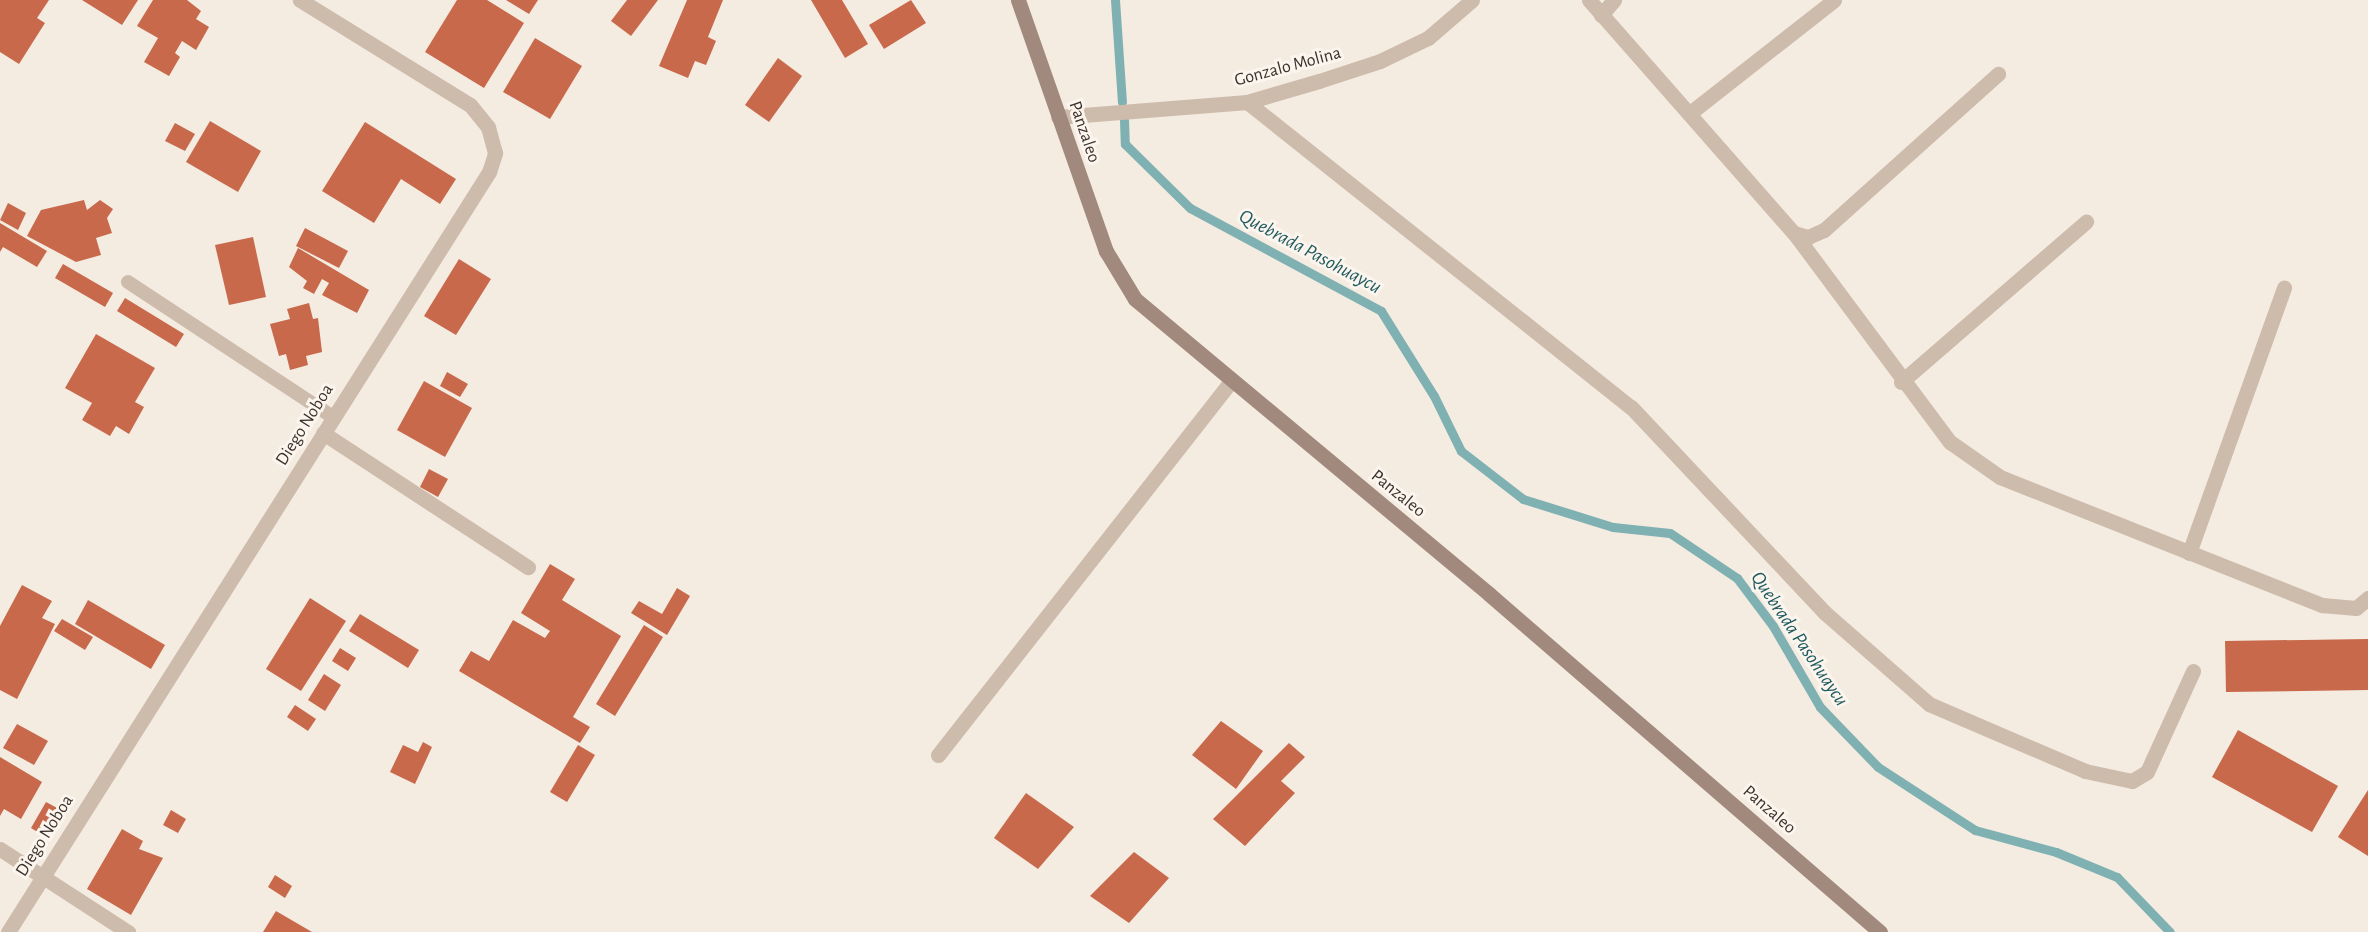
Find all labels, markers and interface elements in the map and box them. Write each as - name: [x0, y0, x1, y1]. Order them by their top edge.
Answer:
- street label: Gonzalo Molina: [1232, 42, 1344, 92]
- street label: Panzaleo: [1063, 98, 1105, 166]
- water label: Quebrada Pasohuaycu: [1235, 204, 1385, 300]
- street label: Diego Noboa: [272, 380, 338, 470]
- street label: Panzaleo: [1366, 466, 1430, 522]
- water label: Quebrada Pasohuaycu: [1745, 567, 1853, 711]
- street label: Panzaleo: [1738, 781, 1800, 839]
- street label: Diego Noboa: [12, 791, 78, 881]

